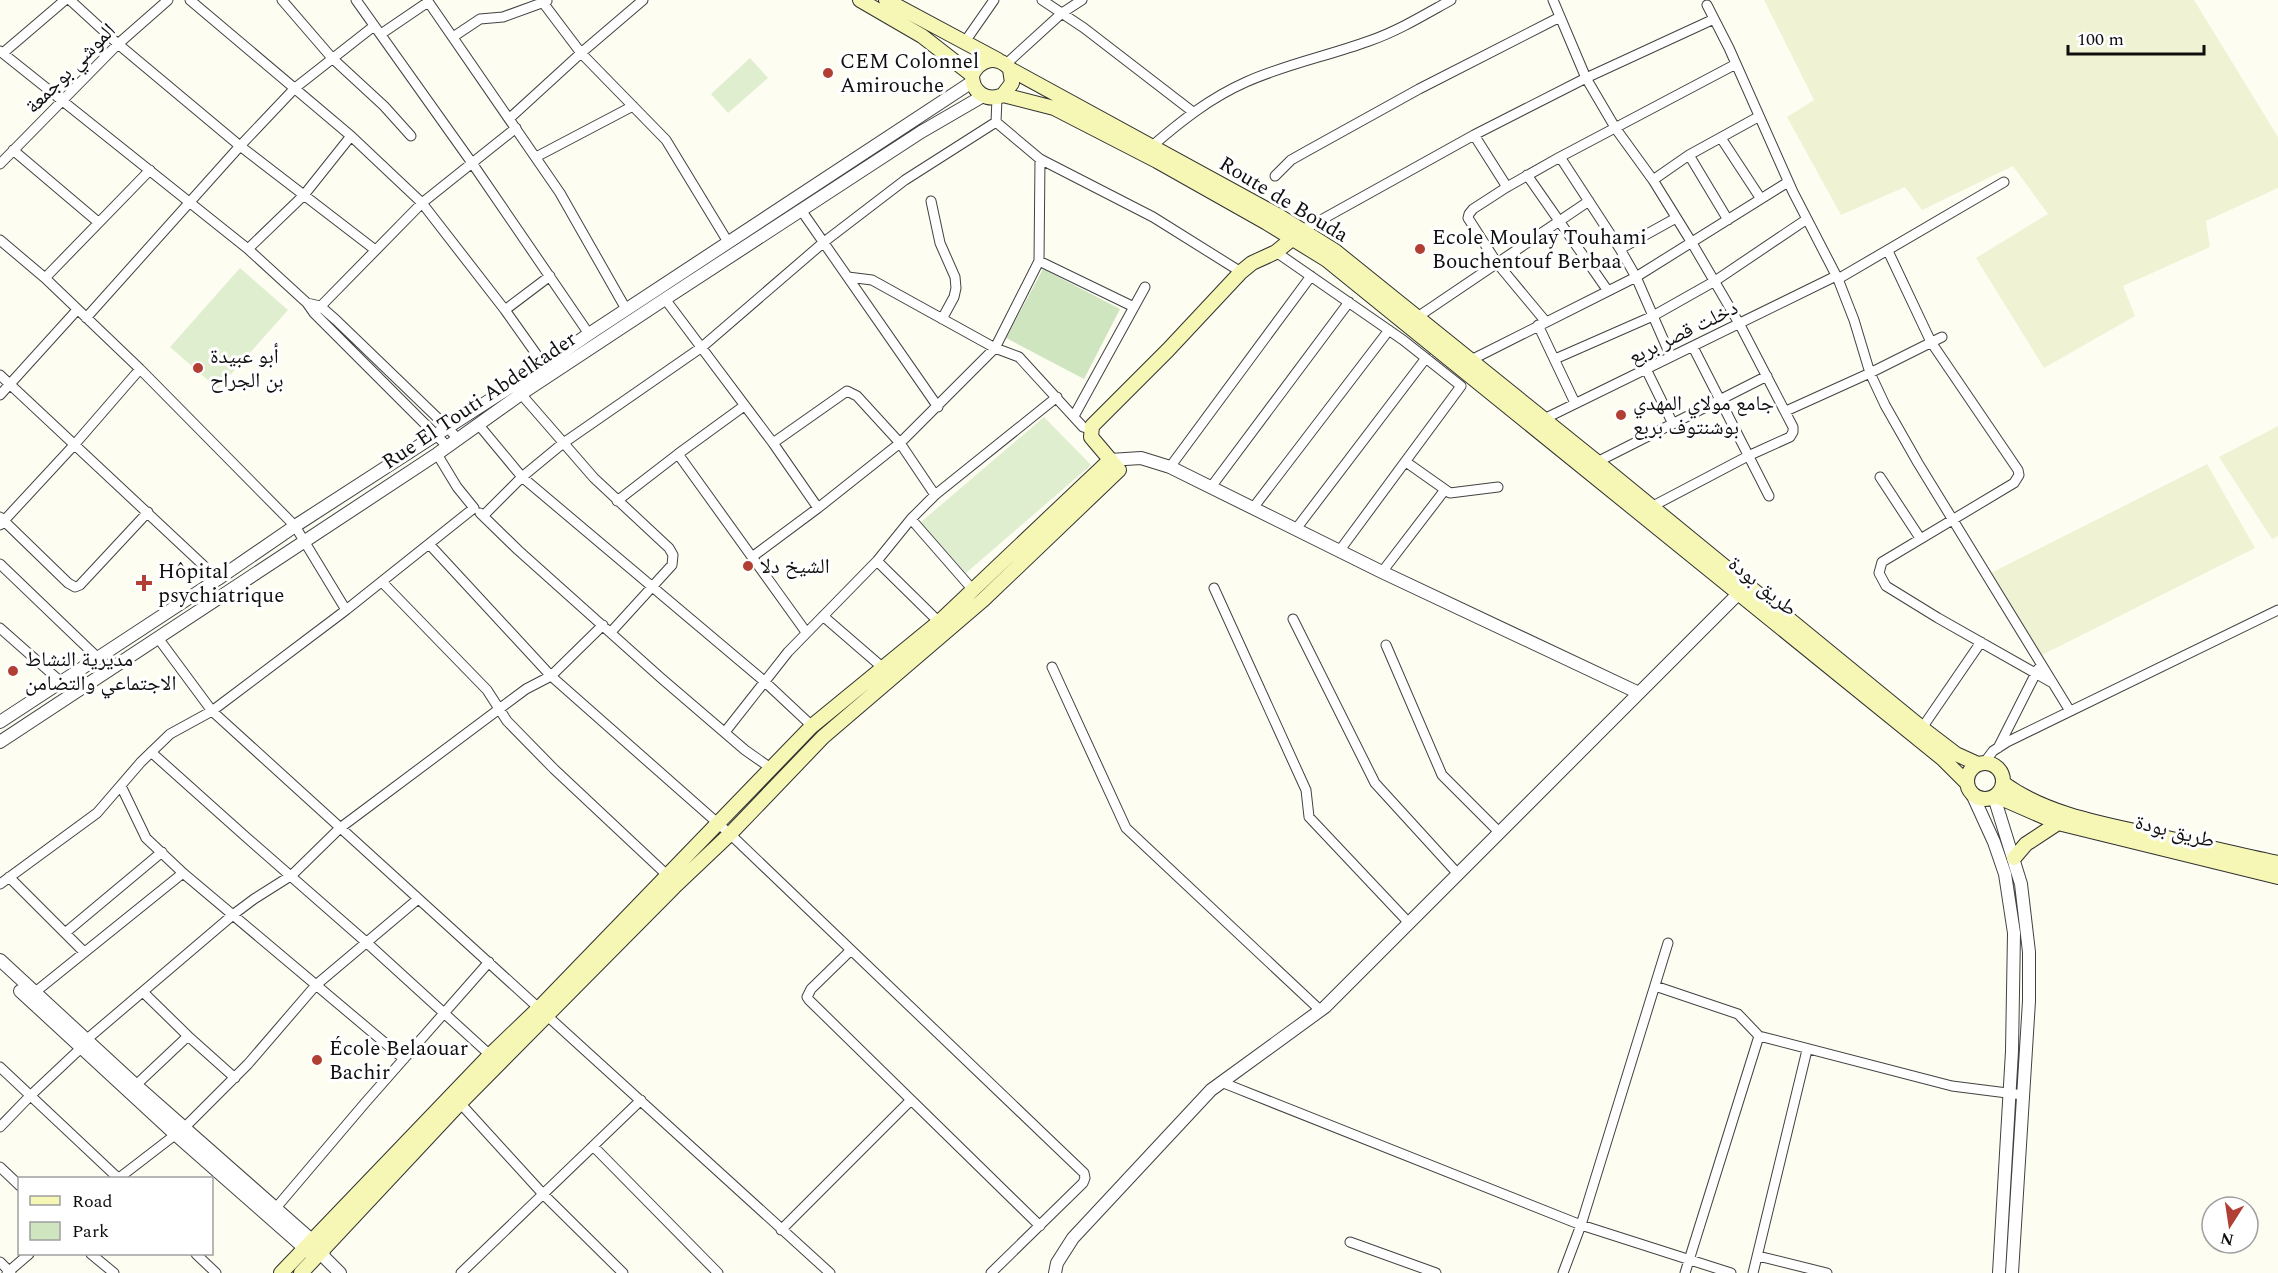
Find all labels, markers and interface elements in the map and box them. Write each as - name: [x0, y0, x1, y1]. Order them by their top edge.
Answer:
- street label: الموشي بوجمعة: [18, 16, 123, 121]
- scale bar: [2068, 18, 2204, 56]
- text: 100 m: [2077, 26, 2124, 53]
- place label: CEM Colonnel Amirouche: [840, 46, 979, 102]
- marker: CEM Colonnel Amirouche: [821, 66, 835, 80]
- street label: Route de Bouda: [1213, 149, 1355, 252]
- place label: Ecole Moulay Touhami Bouchentouf Berbaa: [1432, 222, 1647, 278]
- marker: Ecole Moulay Touhami Bouchentouf Berbaa: [1413, 242, 1427, 256]
- street label: دخلت قصر بربع: [1623, 293, 1744, 373]
- street label: Rue El Touti Abdelkader: [376, 324, 583, 478]
- place label: أبو عبيدة بن الجراح: [210, 341, 284, 397]
- marker: أبو عبيدة بن الجراح: [191, 361, 205, 375]
- place label: جامع مولاي المهدي بوشنتوف بربع: [1633, 388, 1774, 444]
- marker: جامع مولاي المهدي بوشنتوف بربع: [1614, 408, 1628, 422]
- street label: طريق بودة: [1721, 549, 1804, 625]
- place label: الشيخ دلا: [760, 551, 830, 583]
- place label: Hôpital psychiatrique: [158, 556, 284, 612]
- marker: الشيخ دلا: [741, 559, 755, 573]
- marker: Hôpital psychiatrique: [135, 574, 153, 592]
- place label: مديرية النشاط الاجتماعي والتضامن: [25, 644, 176, 700]
- marker: مديرية النشاط الاجتماعي والتضامن: [6, 664, 20, 678]
- street label: طريق بودة: [2132, 807, 2218, 857]
- place label: École Belaouar Bachir: [329, 1033, 468, 1089]
- marker: École Belaouar Bachir: [310, 1053, 324, 1067]
- legend: [18, 1177, 213, 1255]
- text: Road: [72, 1188, 113, 1215]
- north arrow: [2200, 1195, 2260, 1255]
- text: Park: [72, 1218, 109, 1245]
- text: N: [2218, 1226, 2236, 1252]

